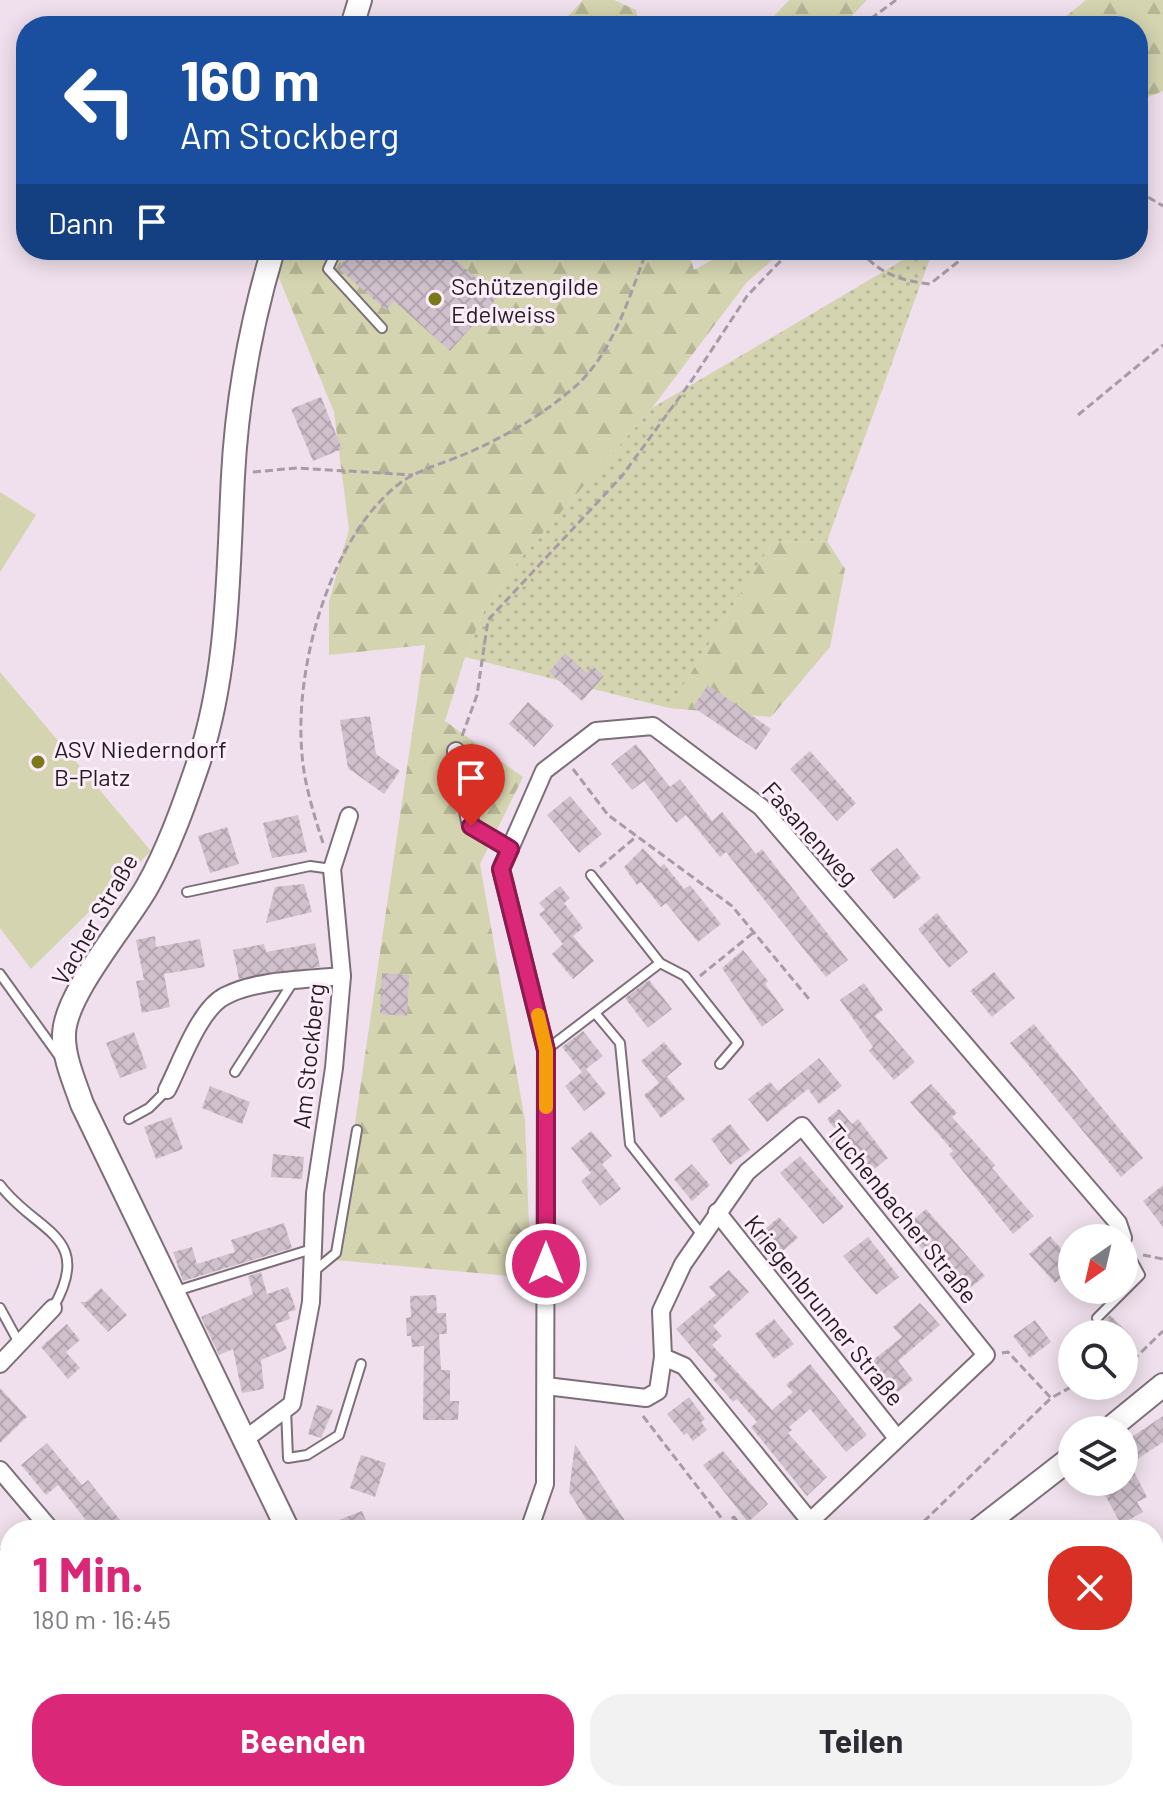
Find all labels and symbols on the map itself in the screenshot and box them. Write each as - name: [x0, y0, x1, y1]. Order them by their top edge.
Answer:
- place label: Schützengilde Edelweiss: [451, 271, 599, 328]
- marker: Schützengilde Edelweiss: [426, 290, 444, 308]
- place label: ASV Niederndorf B-Platz: [54, 734, 227, 791]
- pin: [437, 744, 505, 826]
- marker: ASV Niederndorf B-Platz: [29, 753, 47, 771]
- street label: Fasanenweg: [757, 775, 865, 891]
- street label: Vacher Straße: [45, 848, 143, 990]
- street label: Am Stockberg: [286, 982, 330, 1130]
- street label: Tuchenbacher Straße: [821, 1117, 985, 1309]
- street label: Kriegenbrunner Straße: [739, 1209, 911, 1411]
- position arrow: [504, 1222, 588, 1306]
- north arrow: [1058, 1224, 1138, 1304]

